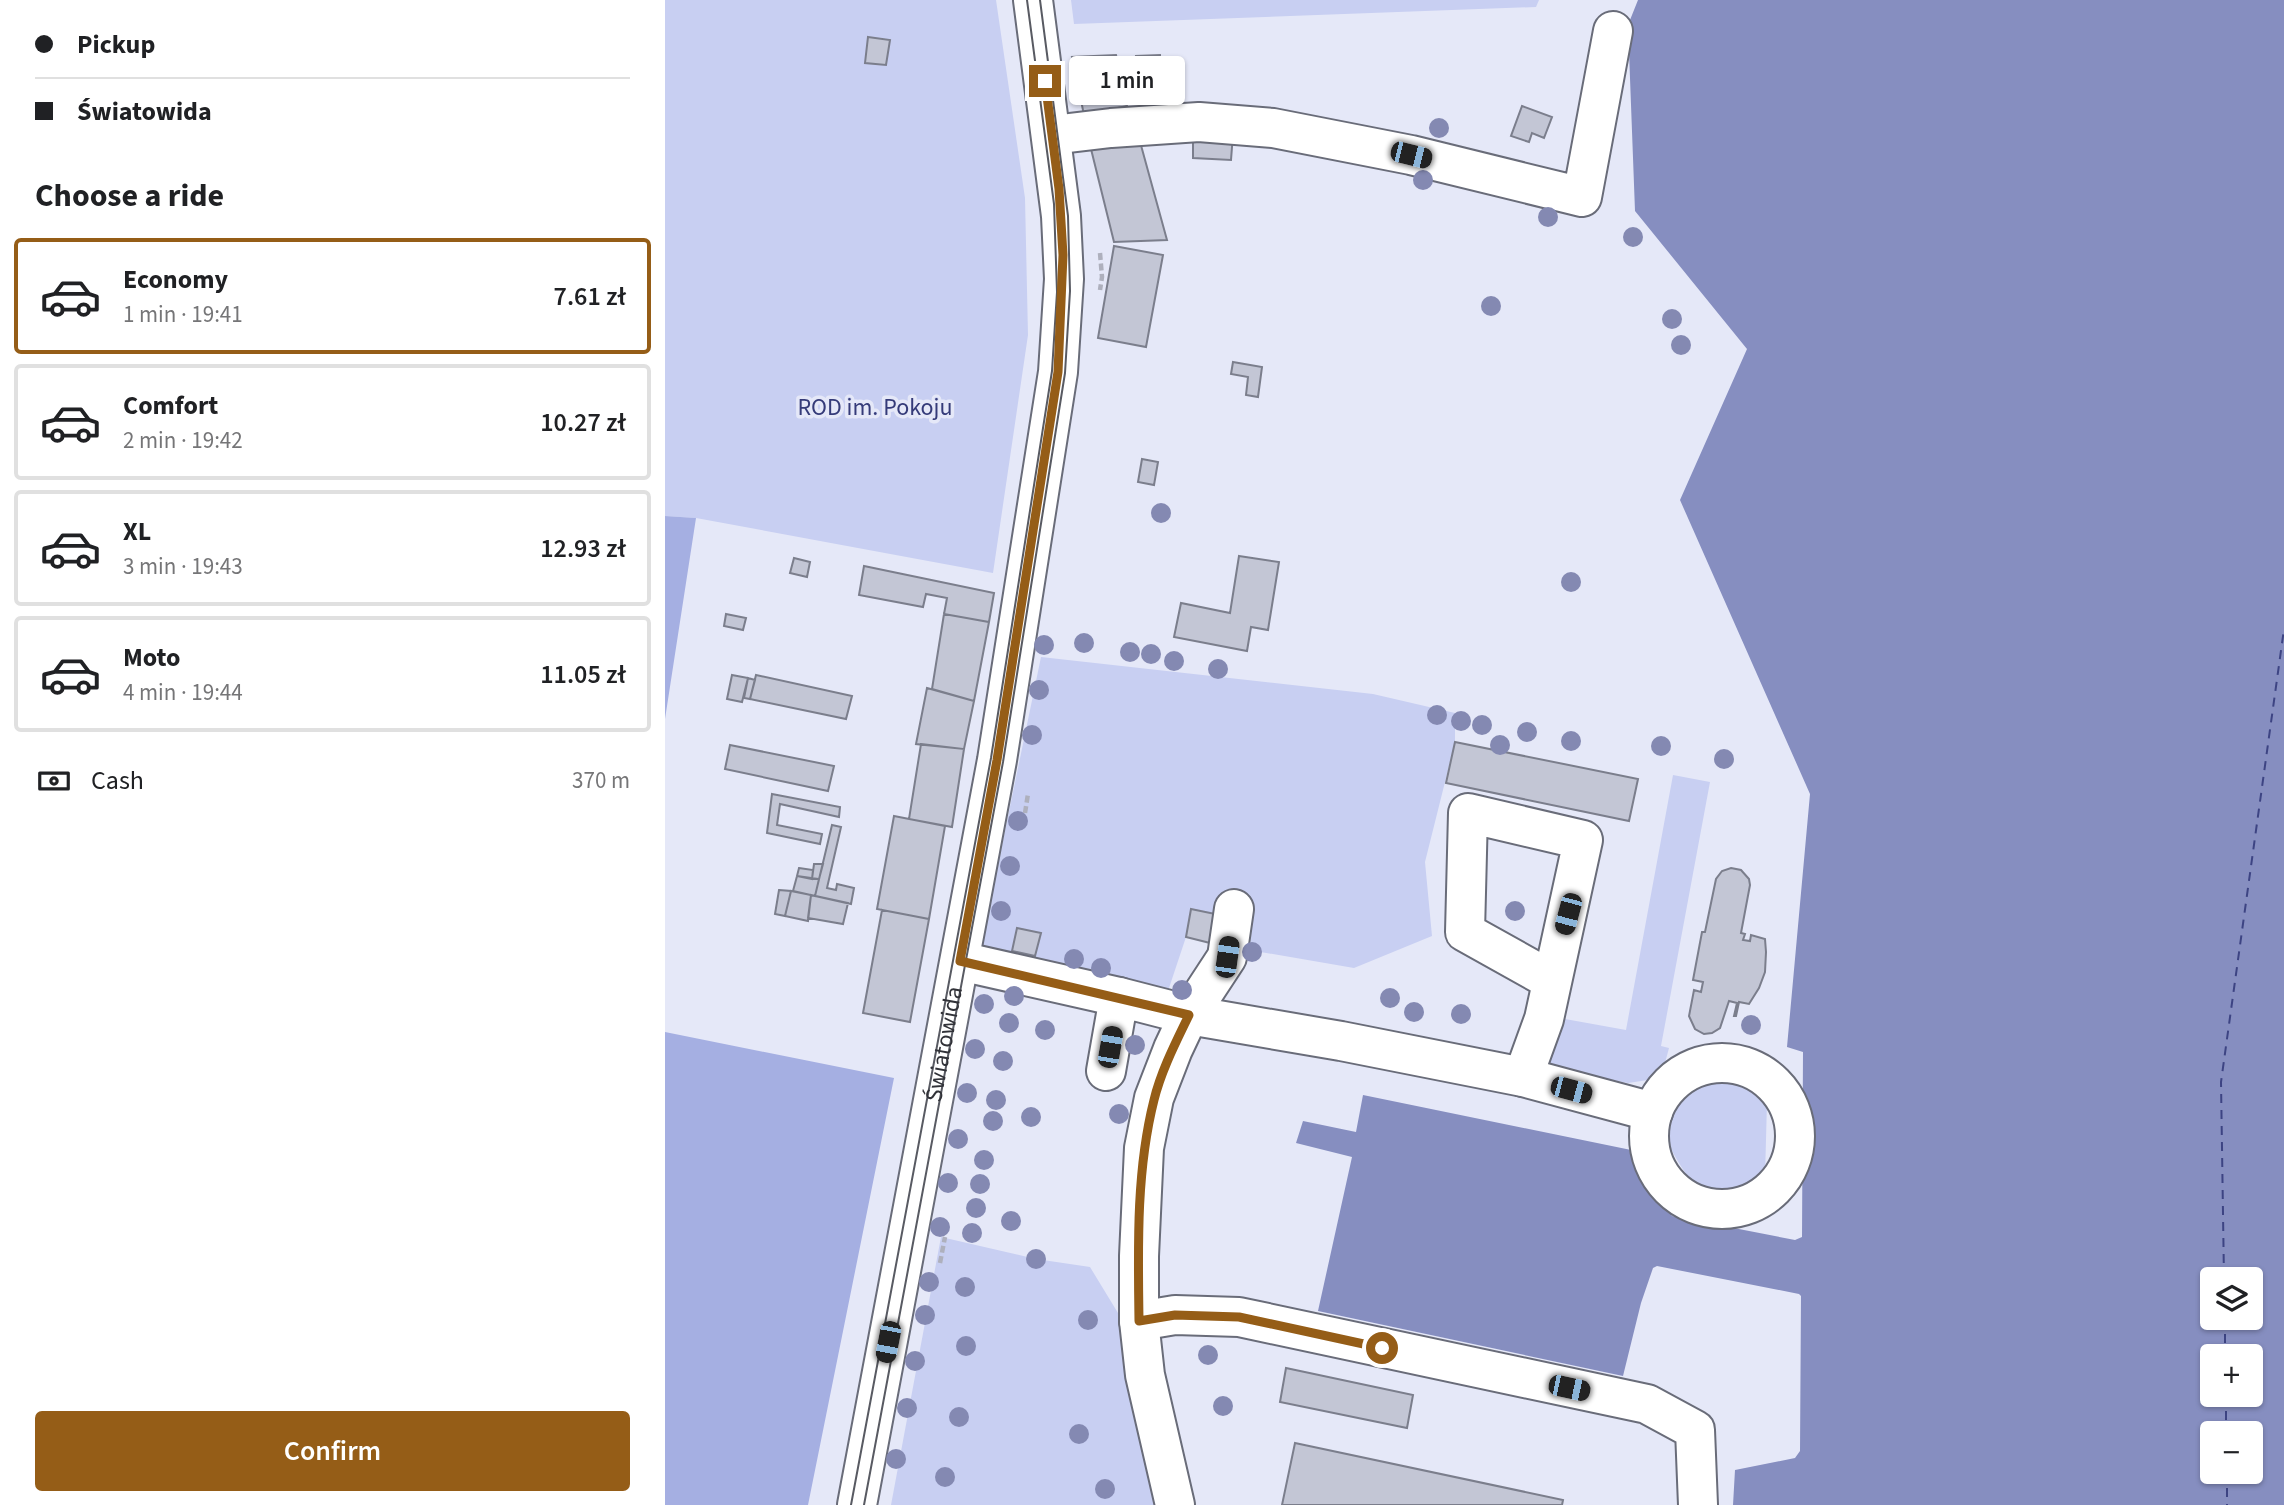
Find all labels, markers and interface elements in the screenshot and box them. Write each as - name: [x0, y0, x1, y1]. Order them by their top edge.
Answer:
- text: Pickup: [77, 26, 155, 63]
- callout: 1 min: [1069, 56, 1185, 106]
- text: 1 min: [1100, 64, 1154, 97]
- route end: [1029, 65, 1061, 97]
- text: Światowida: [77, 93, 212, 130]
- car: [1389, 140, 1434, 170]
- text: Choose a ride: [35, 173, 224, 219]
- text: Economy: [123, 261, 228, 298]
- icon: car: [39, 265, 102, 328]
- text: 7.61 zł: [554, 278, 626, 315]
- text: 1 min · 19:41: [123, 298, 243, 331]
- text: Comfort: [123, 387, 218, 424]
- park label: ROD im. Pokoju: [797, 390, 953, 425]
- icon: car: [39, 391, 102, 454]
- text: 10.27 zł: [540, 404, 626, 441]
- text: 2 min · 19:42: [123, 424, 243, 457]
- text: XL: [123, 513, 151, 550]
- icon: car: [39, 517, 102, 580]
- text: 12.93 zł: [540, 530, 626, 567]
- text: 3 min · 19:43: [123, 550, 243, 583]
- text: Moto: [123, 639, 180, 676]
- icon: car: [39, 643, 102, 706]
- text: 11.05 zł: [540, 656, 626, 693]
- text: 4 min · 19:44: [123, 676, 243, 709]
- icon: cash: [35, 762, 73, 800]
- text: Cash: [91, 762, 144, 799]
- text: 370 m: [572, 764, 630, 797]
- car: [1553, 891, 1584, 937]
- car: [1214, 935, 1241, 979]
- street label: Światowida: [916, 983, 972, 1105]
- car: [1097, 1024, 1124, 1070]
- car: [1548, 1074, 1595, 1106]
- map controls: [2200, 1267, 2263, 1484]
- button: layers: [2200, 1267, 2263, 1330]
- car: [874, 1319, 903, 1365]
- route start: [1366, 1332, 1398, 1364]
- button: +: [2200, 1344, 2263, 1407]
- car: [1547, 1373, 1592, 1403]
- button: Confirm: [35, 1411, 630, 1491]
- button: −: [2200, 1421, 2263, 1484]

